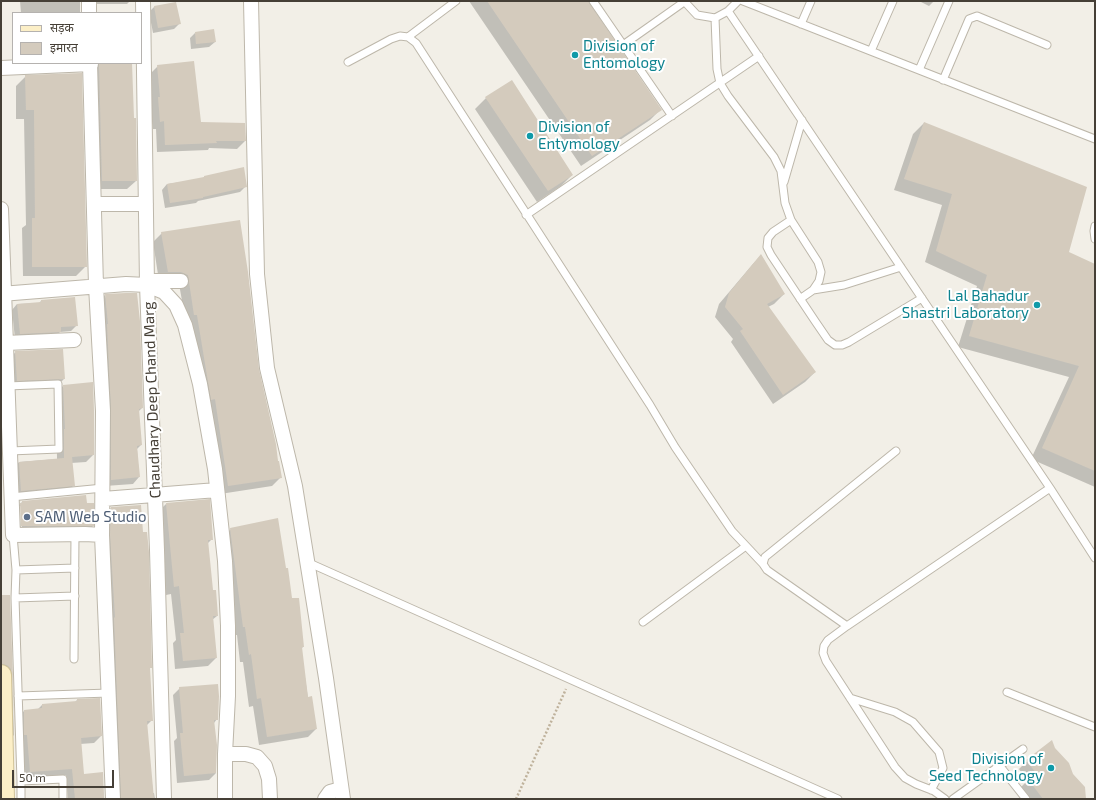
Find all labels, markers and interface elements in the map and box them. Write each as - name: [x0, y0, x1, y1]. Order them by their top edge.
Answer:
- legend: [12, 12, 142, 64]
- text: सड़क: [50, 20, 74, 34]
- place label: Division of Entomology: [583, 37, 665, 72]
- text: इमारत: [50, 40, 78, 54]
- marker: Division of Entomology: [570, 50, 580, 60]
- place label: Division of Entymology: [538, 118, 620, 153]
- marker: Division of Entymology: [525, 131, 535, 141]
- place label: Lal Bahadur Shastri Laboratory: [902, 287, 1029, 322]
- marker: Lal Bahadur Shastri Laboratory: [1032, 300, 1042, 310]
- street label: Chaudhary Deep Chand Marg: [140, 301, 164, 499]
- place label: SAM Web Studio: [35, 508, 147, 526]
- marker: SAM Web Studio: [22, 512, 32, 522]
- place label: Division of Seed Technology: [929, 750, 1043, 785]
- scale bar: [14, 762, 116, 788]
- marker: Division of Seed Technology: [1046, 763, 1056, 773]
- text: 50 m: [19, 770, 46, 784]

